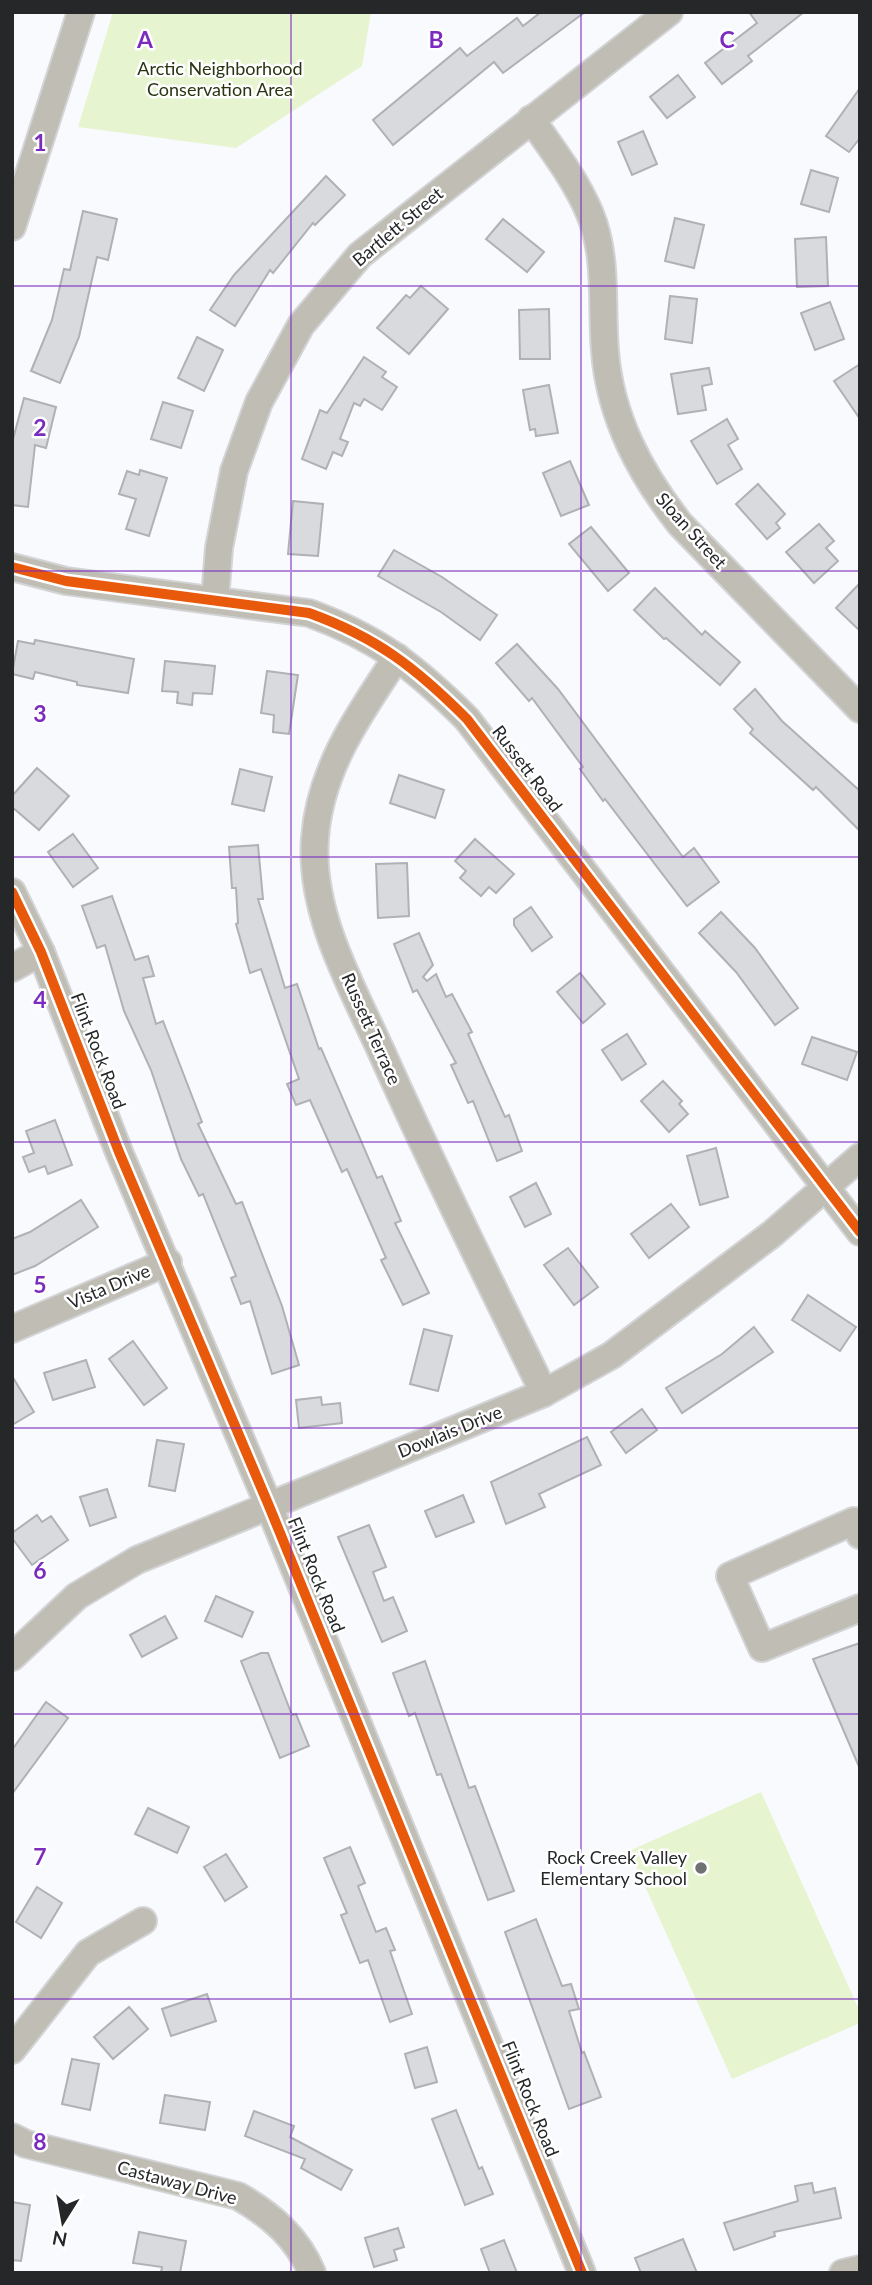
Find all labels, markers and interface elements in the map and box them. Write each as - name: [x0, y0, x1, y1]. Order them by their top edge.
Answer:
- text: A: [136, 25, 154, 53]
- text: B: [428, 25, 444, 53]
- text: C: [719, 25, 735, 53]
- park label: Arctic Neighborhood Conservation Area: [137, 57, 303, 100]
- text: 1: [33, 128, 47, 156]
- street label: Bartlett Street: [348, 182, 448, 270]
- text: 2: [33, 413, 47, 441]
- street label: Sloan Street: [652, 488, 732, 573]
- text: 3: [33, 699, 47, 727]
- street label: Russett Road: [488, 721, 568, 816]
- street label: Russett Terrace: [337, 969, 406, 1088]
- text: 4: [33, 985, 47, 1013]
- street label: Flint Rock Road: [67, 989, 131, 1112]
- street label: Vista Drive: [64, 1259, 153, 1313]
- text: 5: [33, 1270, 47, 1298]
- street label: Dowlais Drive: [394, 1400, 505, 1462]
- street label: Flint Rock Road: [284, 1514, 350, 1636]
- text: 6: [33, 1556, 47, 1584]
- text: 7: [33, 1842, 47, 1870]
- place label: Rock Creek Valley Elementary School: [540, 1846, 688, 1889]
- marker: Rock Creek Valley Elementary School: [693, 1860, 709, 1876]
- street label: Flint Rock Road: [498, 2038, 564, 2160]
- text: 8: [33, 2127, 47, 2155]
- street label: Castaway Drive: [115, 2155, 240, 2209]
- north arrow: [28, 2187, 98, 2257]
- text: N: [50, 2226, 69, 2252]

